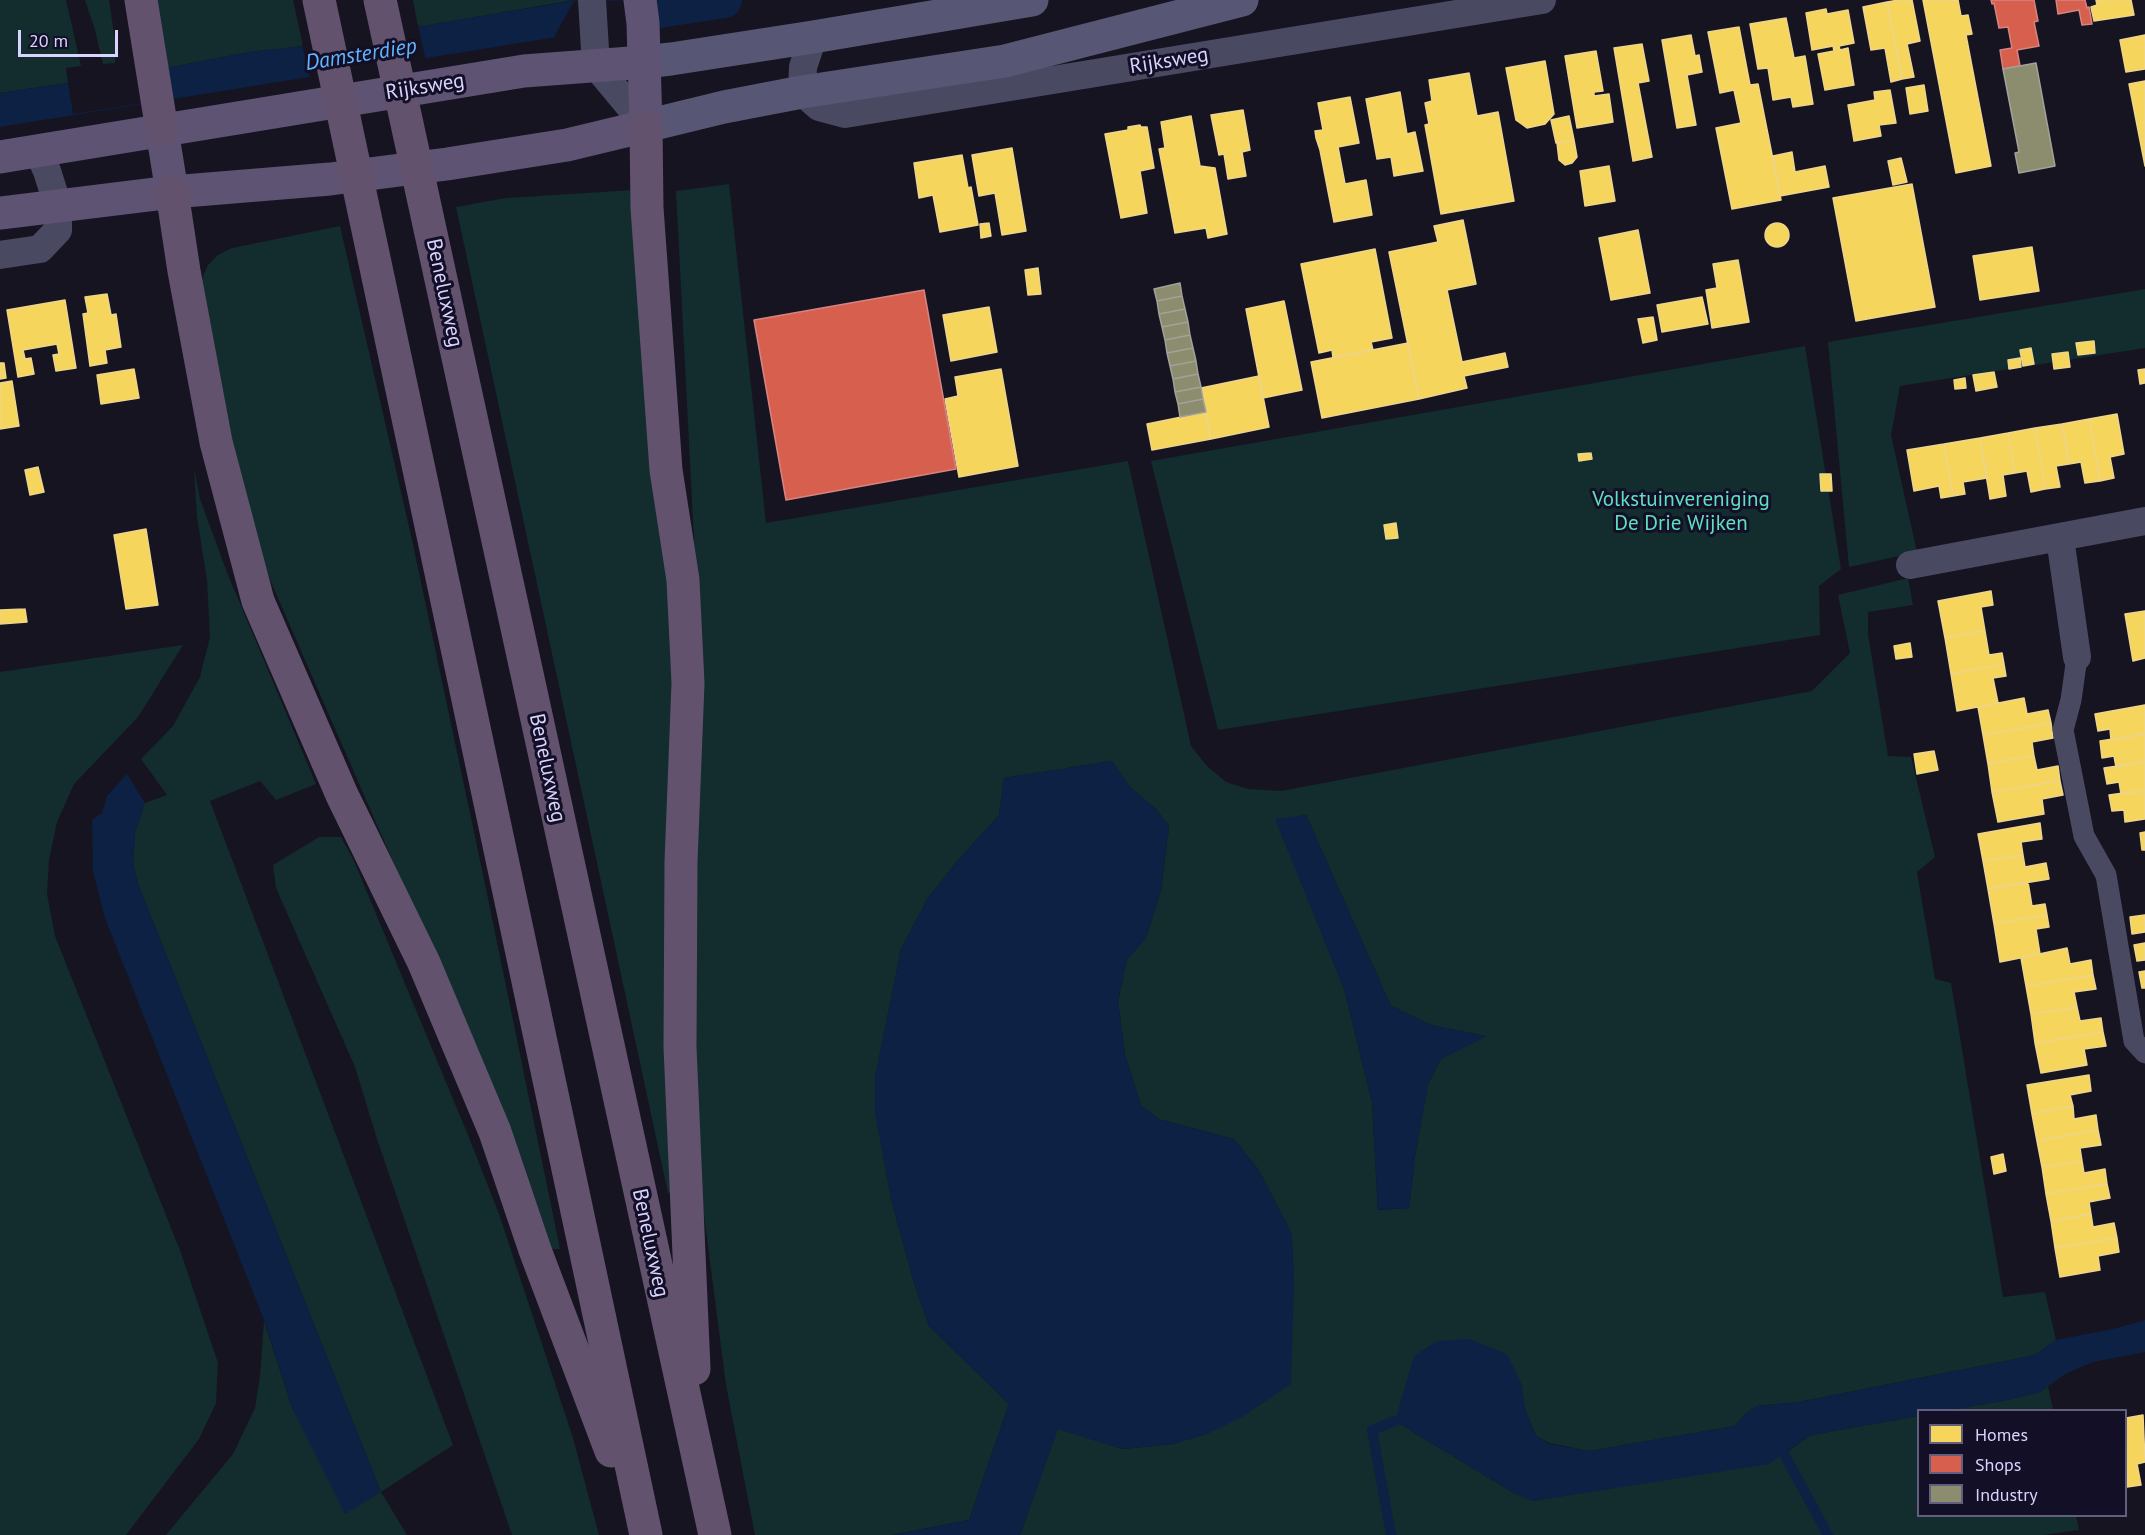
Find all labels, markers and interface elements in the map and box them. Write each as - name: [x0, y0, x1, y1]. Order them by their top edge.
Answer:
- scale bar: [21, 18, 122, 56]
- text: 20 m: [29, 29, 68, 52]
- water label: Damsterdiep: [303, 33, 419, 77]
- street label: Rijksweg: [1128, 42, 1210, 80]
- street label: Rijksweg: [384, 68, 466, 106]
- street label: Beneluxweg: [420, 236, 468, 350]
- park label: Volkstuinvereniging De Drie Wijken: [1592, 487, 1770, 537]
- street label: Beneluxweg: [523, 711, 571, 825]
- street label: Beneluxweg: [626, 1186, 674, 1300]
- legend: [1917, 1409, 2127, 1517]
- text: Homes: [1975, 1423, 2028, 1446]
- text: Shops: [1975, 1453, 2021, 1476]
- text: Industry: [1975, 1483, 2038, 1506]

